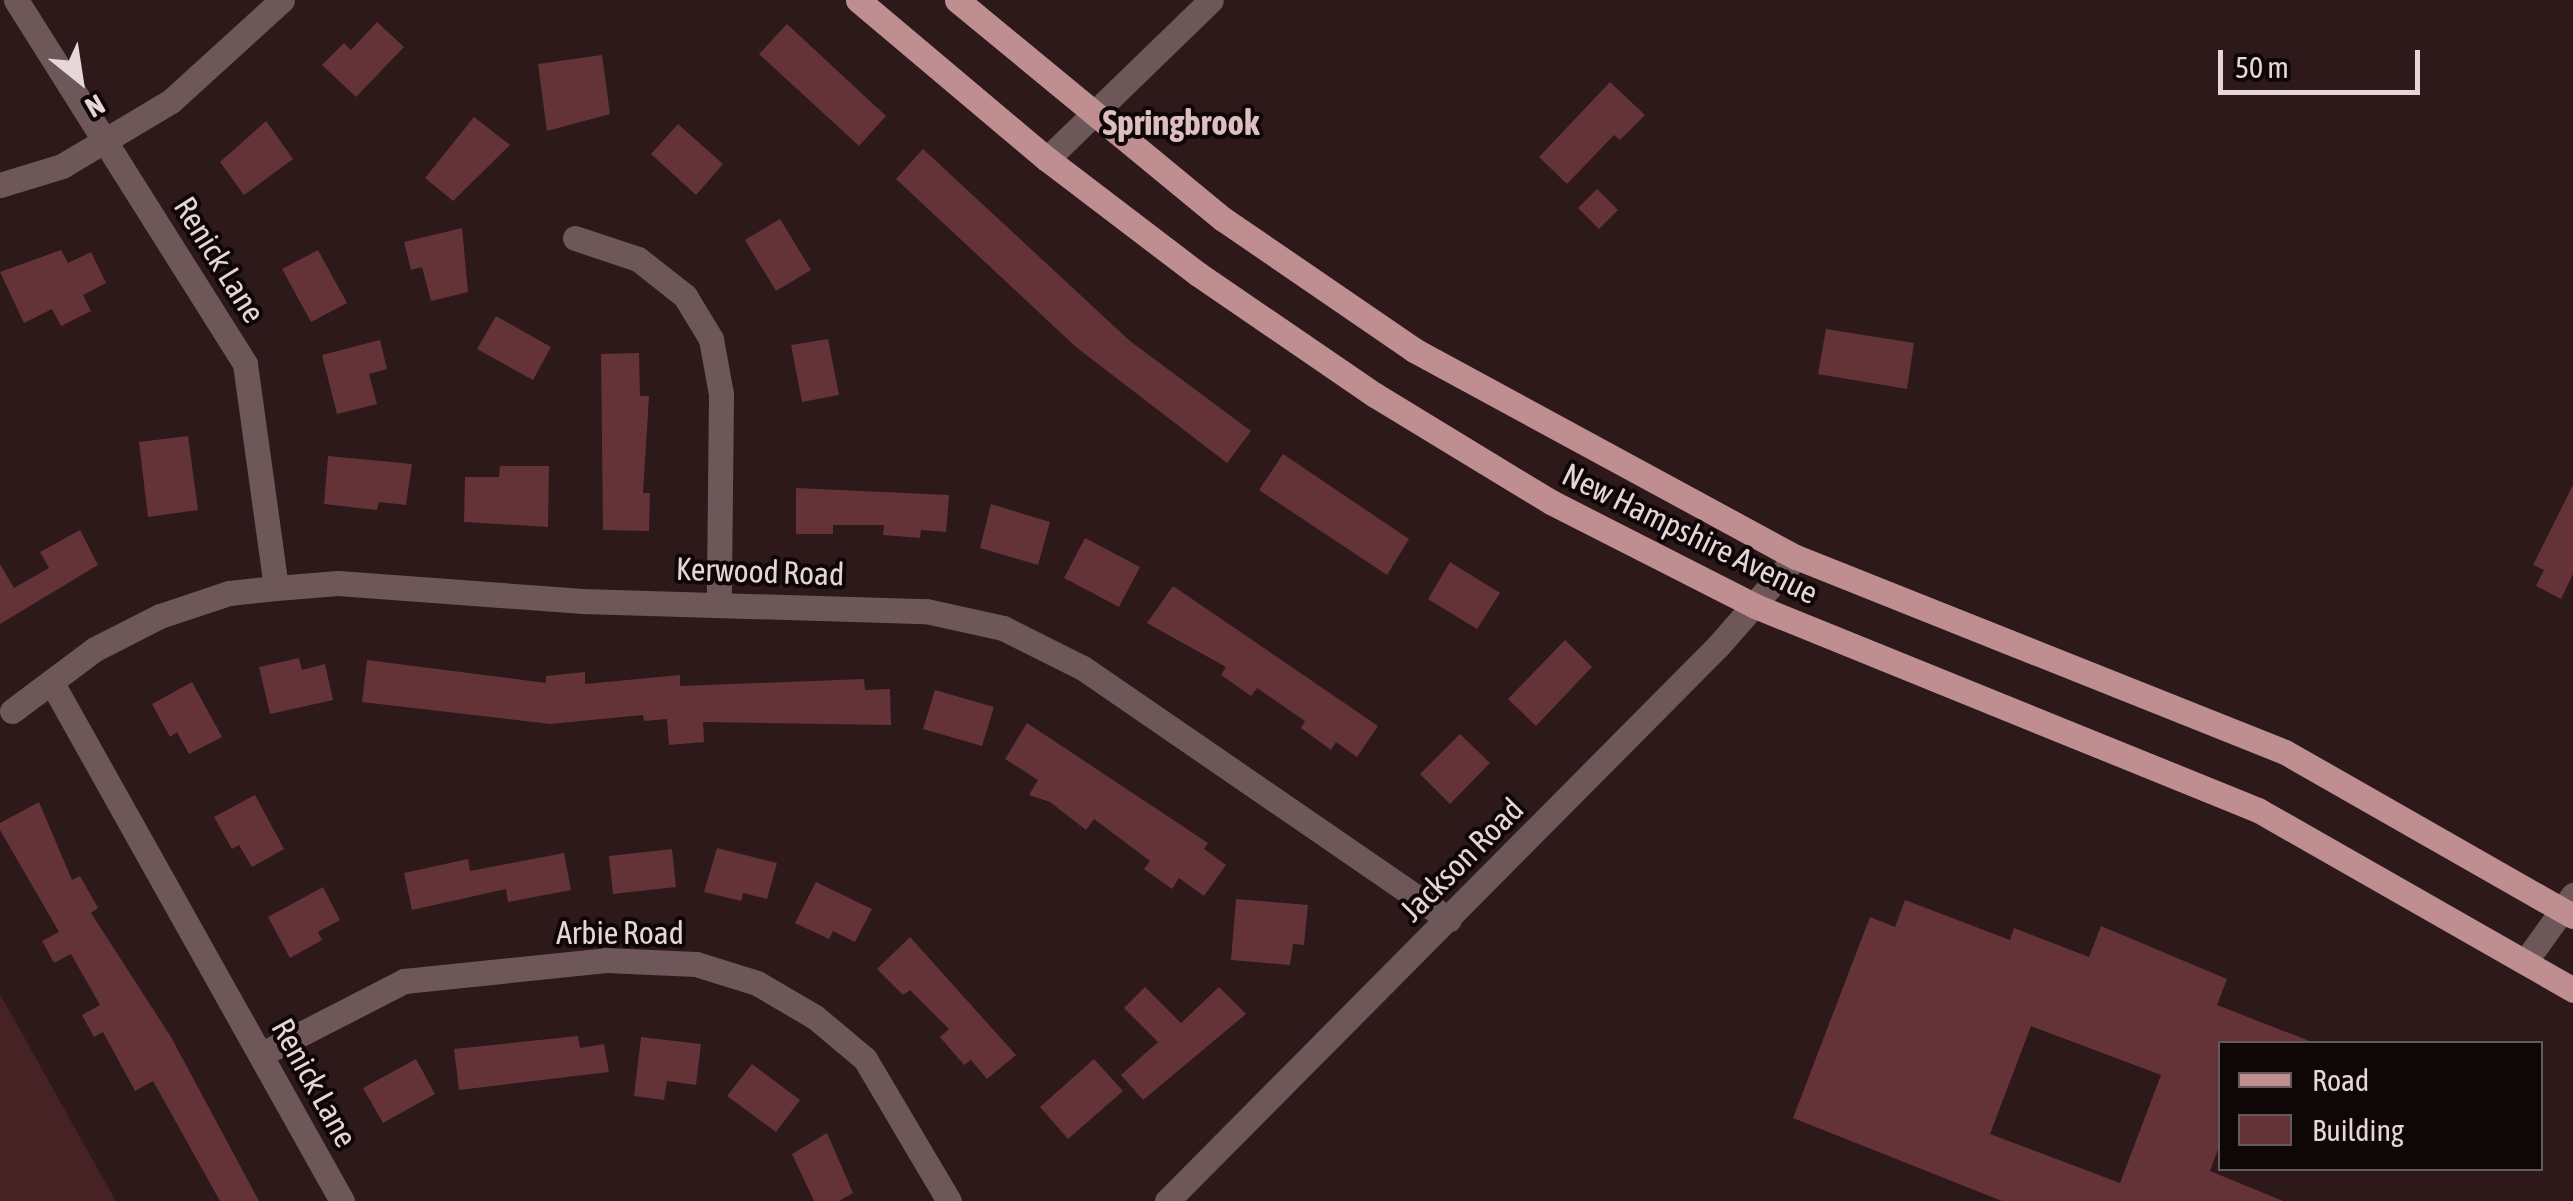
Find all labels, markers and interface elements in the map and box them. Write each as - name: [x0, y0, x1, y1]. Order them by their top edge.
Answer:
- north arrow: [30, 30, 130, 130]
- scale bar: [2223, 30, 2426, 92]
- text: 50 m: [2235, 50, 2289, 84]
- text: N: [80, 88, 110, 124]
- district label: Springbrook: [1103, 101, 1259, 143]
- street label: Renick Lane: [165, 190, 273, 330]
- street label: New Hampshire Avenue: [1556, 456, 1824, 612]
- street label: Kerwood Road: [675, 550, 845, 594]
- street label: Jackson Road: [1392, 790, 1532, 930]
- street label: Arbie Road: [556, 914, 684, 952]
- street label: Renick Lane: [263, 1012, 365, 1154]
- legend: [2218, 1041, 2543, 1171]
- text: Road: [2312, 1063, 2369, 1097]
- text: Building: [2312, 1113, 2404, 1147]

